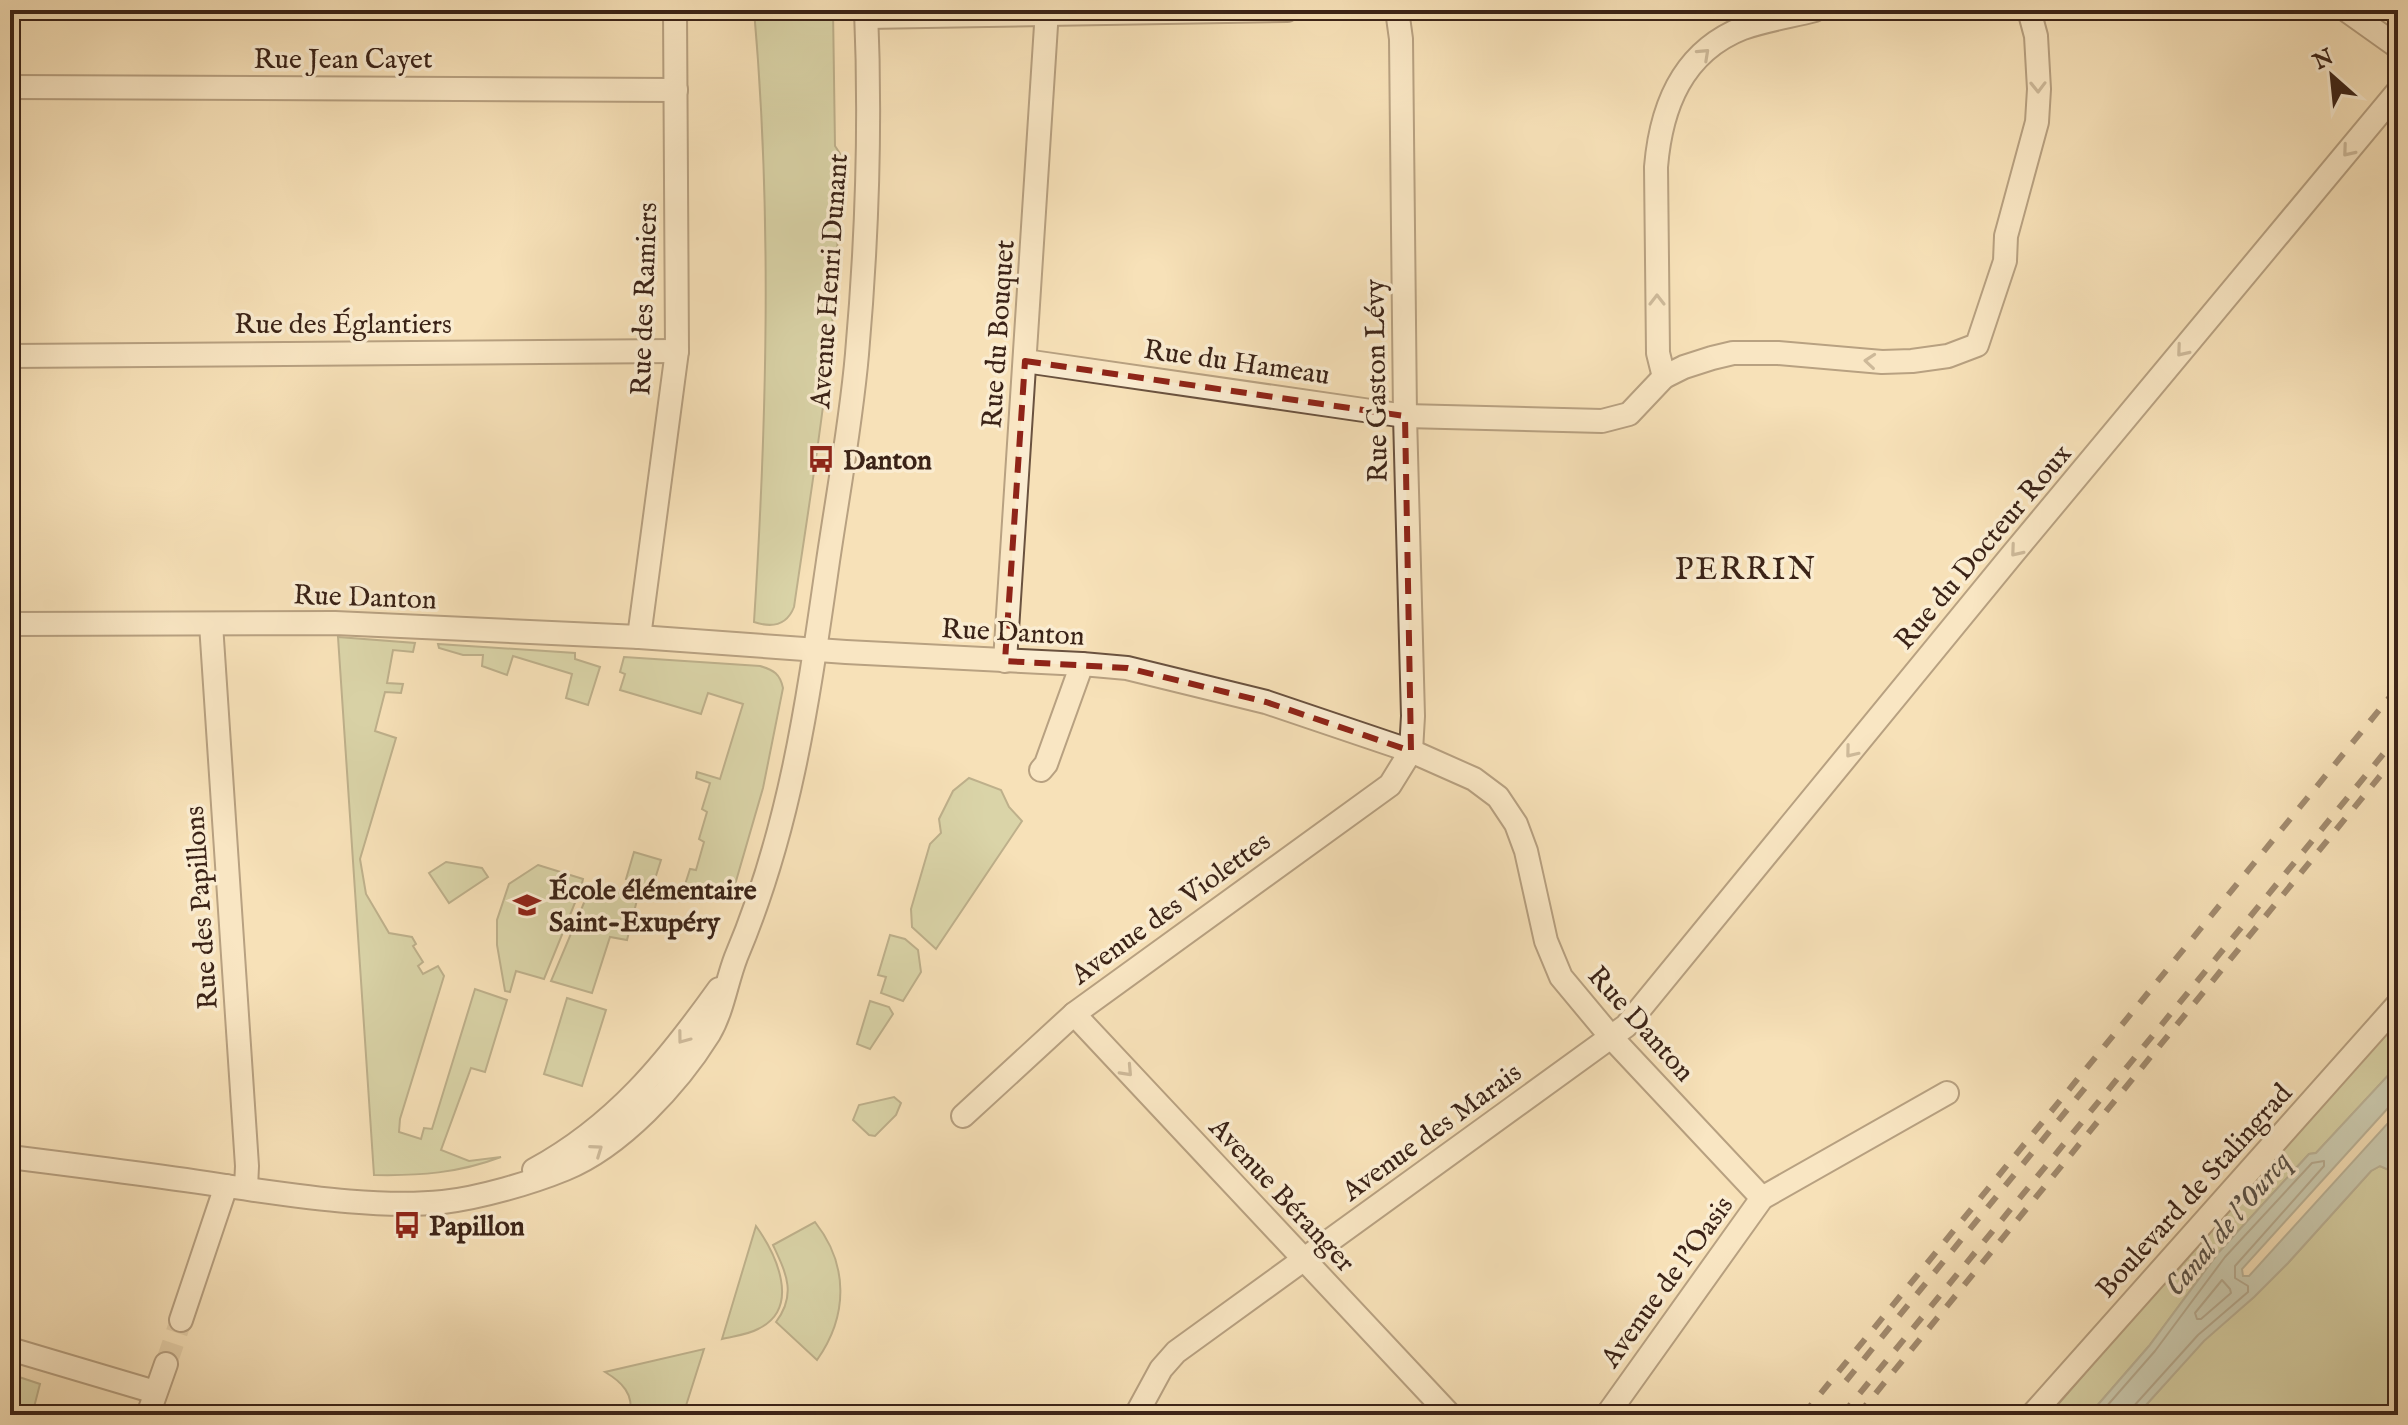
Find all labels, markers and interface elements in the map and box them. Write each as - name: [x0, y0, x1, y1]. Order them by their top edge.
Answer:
- north arrow: [2292, 36, 2372, 116]
- street label: Rue Jean Cayet: [253, 43, 433, 78]
- text: N: [2308, 43, 2339, 77]
- one-way arrow: [1695, 48, 1709, 63]
- one-way arrow: [2029, 81, 2047, 94]
- one-way arrow: [2343, 142, 2358, 156]
- street label: Avenue Henri Dunant: [804, 152, 857, 411]
- street label: Rue des Ramiers: [625, 202, 666, 396]
- street label: Rue du Bouquet: [975, 238, 1024, 430]
- street label: Rue Gaston Lévy: [1358, 279, 1397, 483]
- one-way arrow: [1648, 293, 1666, 306]
- street label: Rue des Églantiers: [234, 307, 452, 343]
- street label: Rue du Hameau: [1141, 333, 1332, 394]
- one-way arrow: [2177, 342, 2192, 356]
- one-way arrow: [1863, 353, 1876, 370]
- street label: Rue du Docteur Roux: [1888, 437, 2080, 657]
- bus stop icon: Danton: [806, 444, 836, 474]
- place label: Danton: [843, 444, 932, 479]
- one-way arrow: [2011, 542, 2026, 556]
- district label: PERRIN: [1675, 550, 1817, 591]
- street label: Rue Danton: [293, 579, 437, 618]
- street label: Rue Danton: [940, 612, 1086, 655]
- one-way arrow: [1846, 743, 1861, 757]
- street label: Rue des Papillons: [178, 805, 227, 1011]
- street label: Avenue des Violettes: [1064, 825, 1278, 994]
- place label: École élémentaire Saint-Exupéry: [549, 873, 757, 941]
- school or university icon: École élémentaire Saint-Exupéry: [512, 890, 542, 920]
- street label: Rue Danton: [1579, 960, 1701, 1090]
- one-way arrow: [678, 1029, 692, 1044]
- street label: Avenue des Marais: [1335, 1056, 1529, 1211]
- one-way arrow: [1118, 1061, 1132, 1076]
- street label: Boulevard de Stalingrad: [2089, 1077, 2300, 1306]
- street label: Avenue Béranger: [1200, 1110, 1362, 1280]
- water label: Canal de l'Ourcq: [2157, 1144, 2300, 1305]
- one-way arrow: [589, 1145, 603, 1160]
- street label: Avenue de l'Oasis: [1594, 1190, 1742, 1376]
- bus stop icon: Papillon: [392, 1210, 422, 1240]
- place label: Papillon: [429, 1210, 525, 1245]

